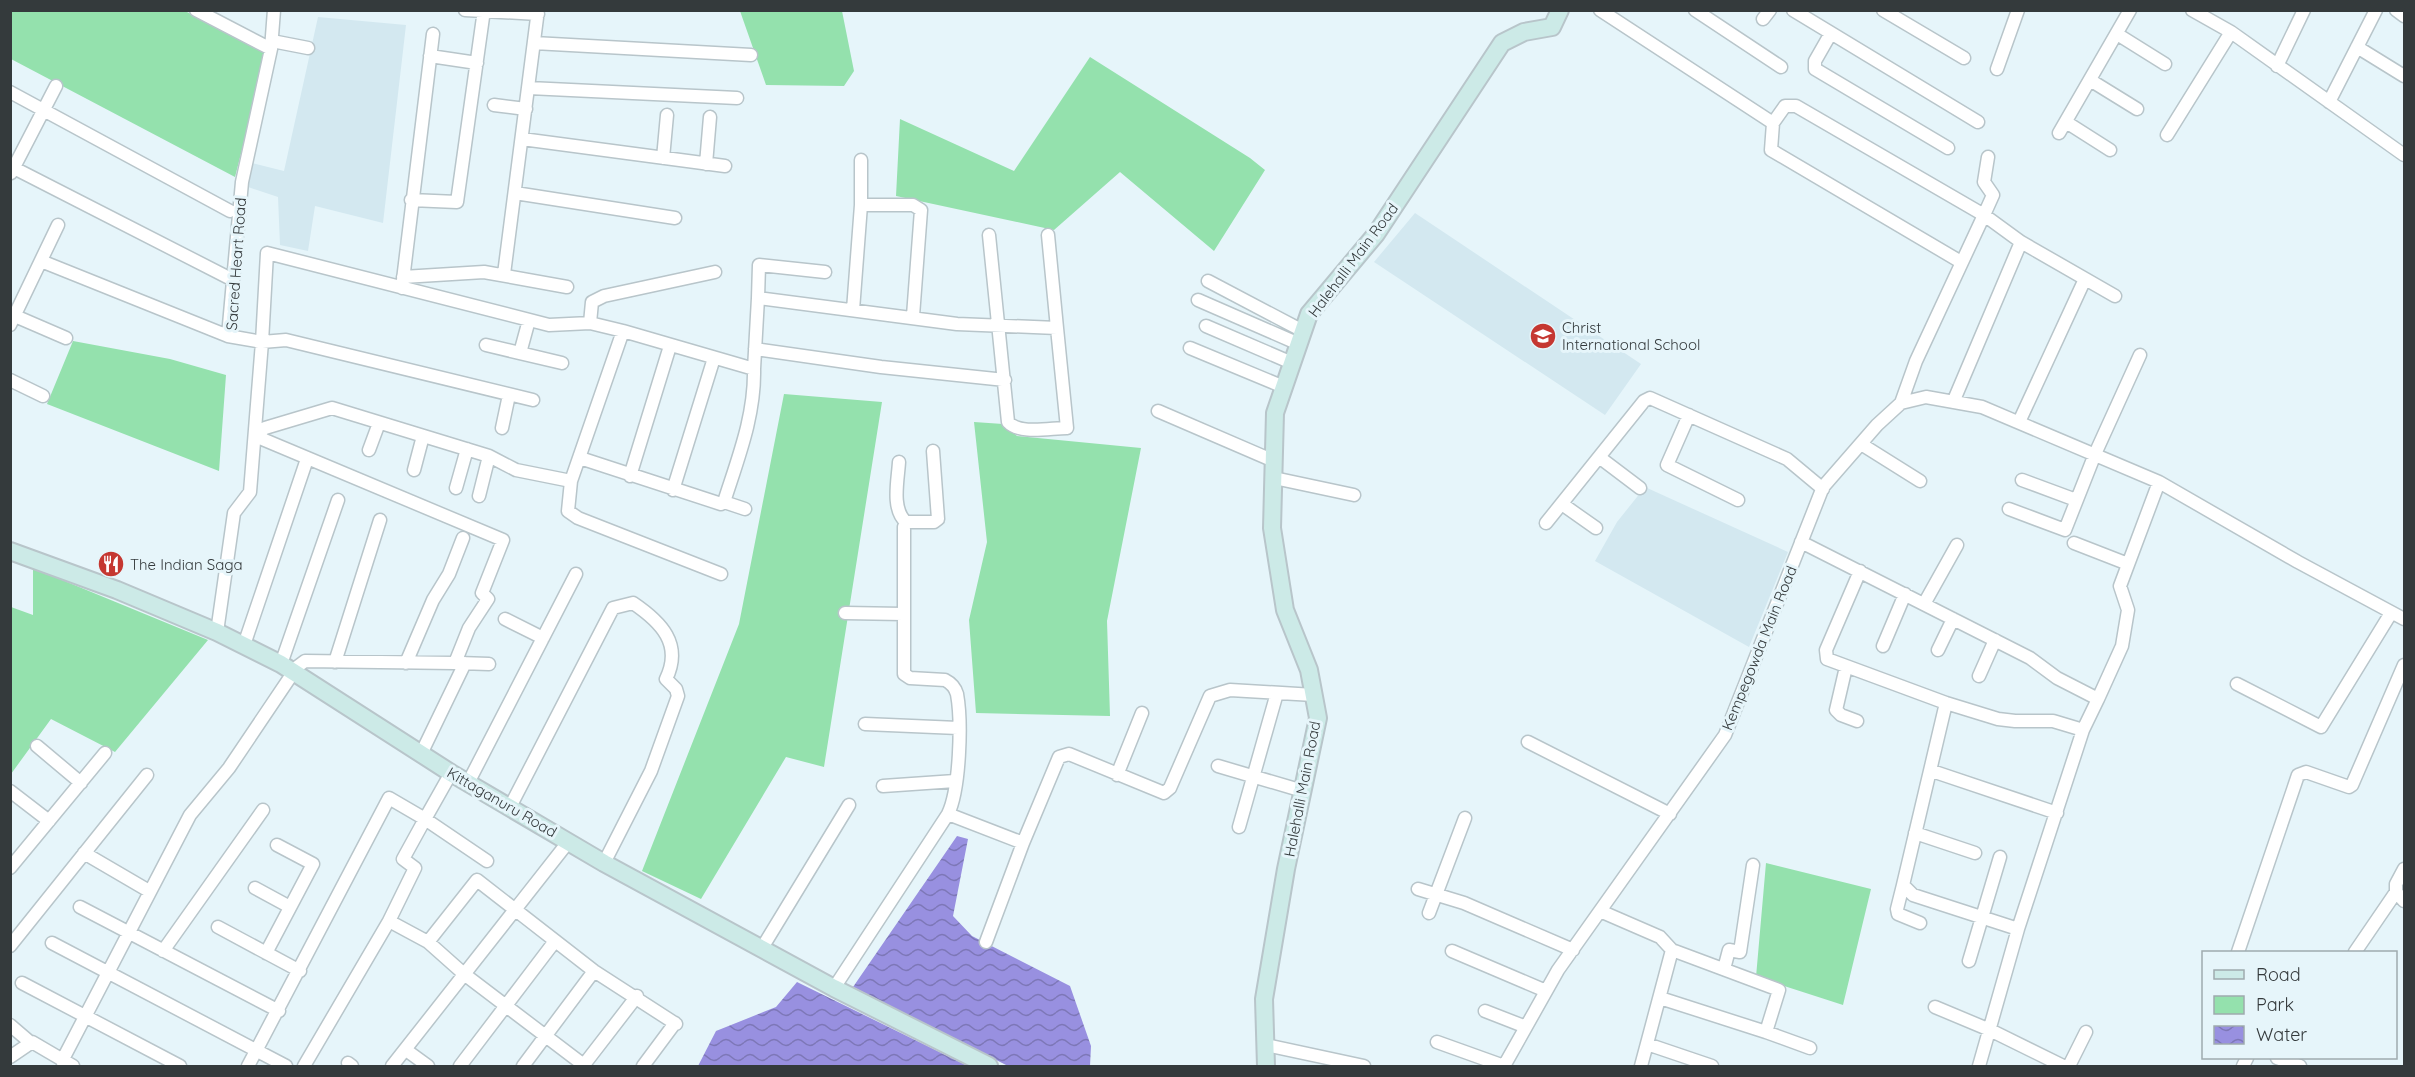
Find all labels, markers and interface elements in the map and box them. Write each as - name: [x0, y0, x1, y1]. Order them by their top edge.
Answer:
- street label: Sacred Heart Road: [222, 197, 250, 331]
- street label: Halehalli Main Road: [1304, 199, 1402, 321]
- place label: Christ International School: [1562, 318, 1700, 354]
- school or university icon: Christ International School: [1528, 321, 1558, 351]
- restaurant icon: The Indian Saga: [96, 549, 126, 579]
- place label: The Indian Saga: [130, 555, 243, 574]
- street label: Kempegowda Main Road: [1717, 563, 1801, 733]
- street label: Halehalli Main Road: [1279, 719, 1325, 859]
- street label: Kittaganuru Road: [444, 763, 560, 841]
- legend: [2202, 951, 2397, 1059]
- text: Road: [2256, 963, 2301, 986]
- text: Park: [2256, 993, 2294, 1016]
- text: Water: [2256, 1023, 2307, 1046]

